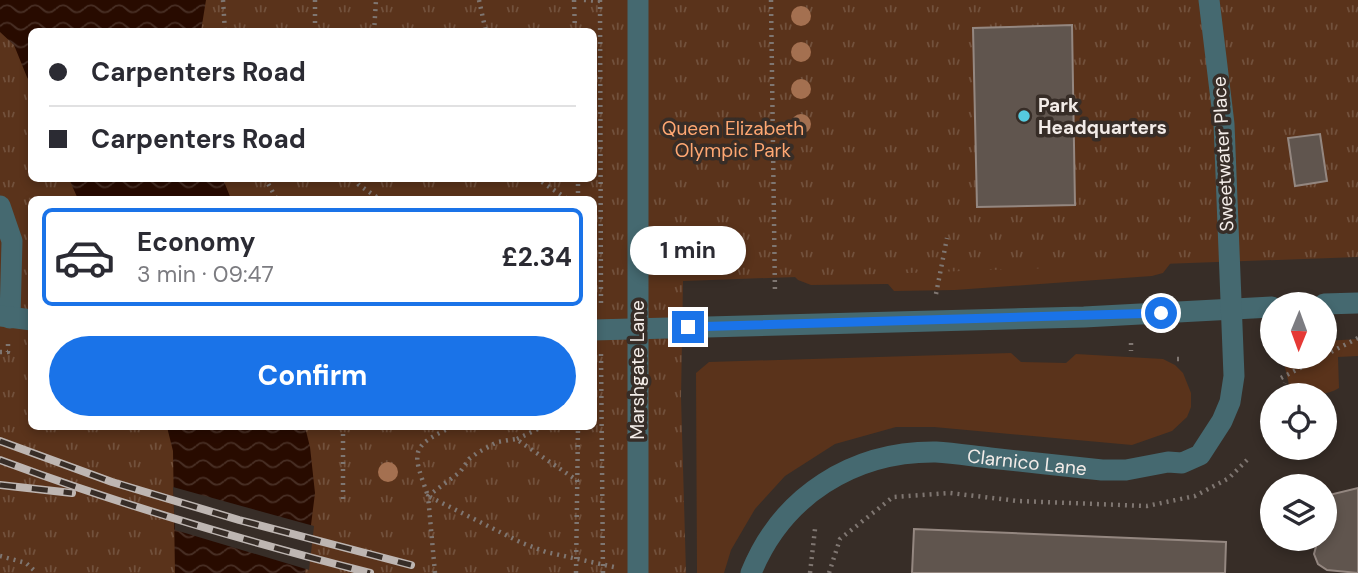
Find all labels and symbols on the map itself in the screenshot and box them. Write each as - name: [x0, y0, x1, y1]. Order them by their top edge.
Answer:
- street label: Sweetwater Place: [1206, 76, 1240, 232]
- place label: Park Headquarters: [1038, 93, 1167, 140]
- marker: Park Headquarters: [1016, 108, 1032, 124]
- park label: Queen Elizabeth Olympic Park: [662, 116, 804, 163]
- callout: 1 min: [630, 226, 746, 274]
- north arrow: [1260, 292, 1337, 369]
- route start: [1145, 297, 1177, 329]
- street label: Marshgate Lane: [625, 300, 650, 440]
- route end: [672, 311, 704, 343]
- street label: Clarnico Lane: [966, 443, 1088, 481]

